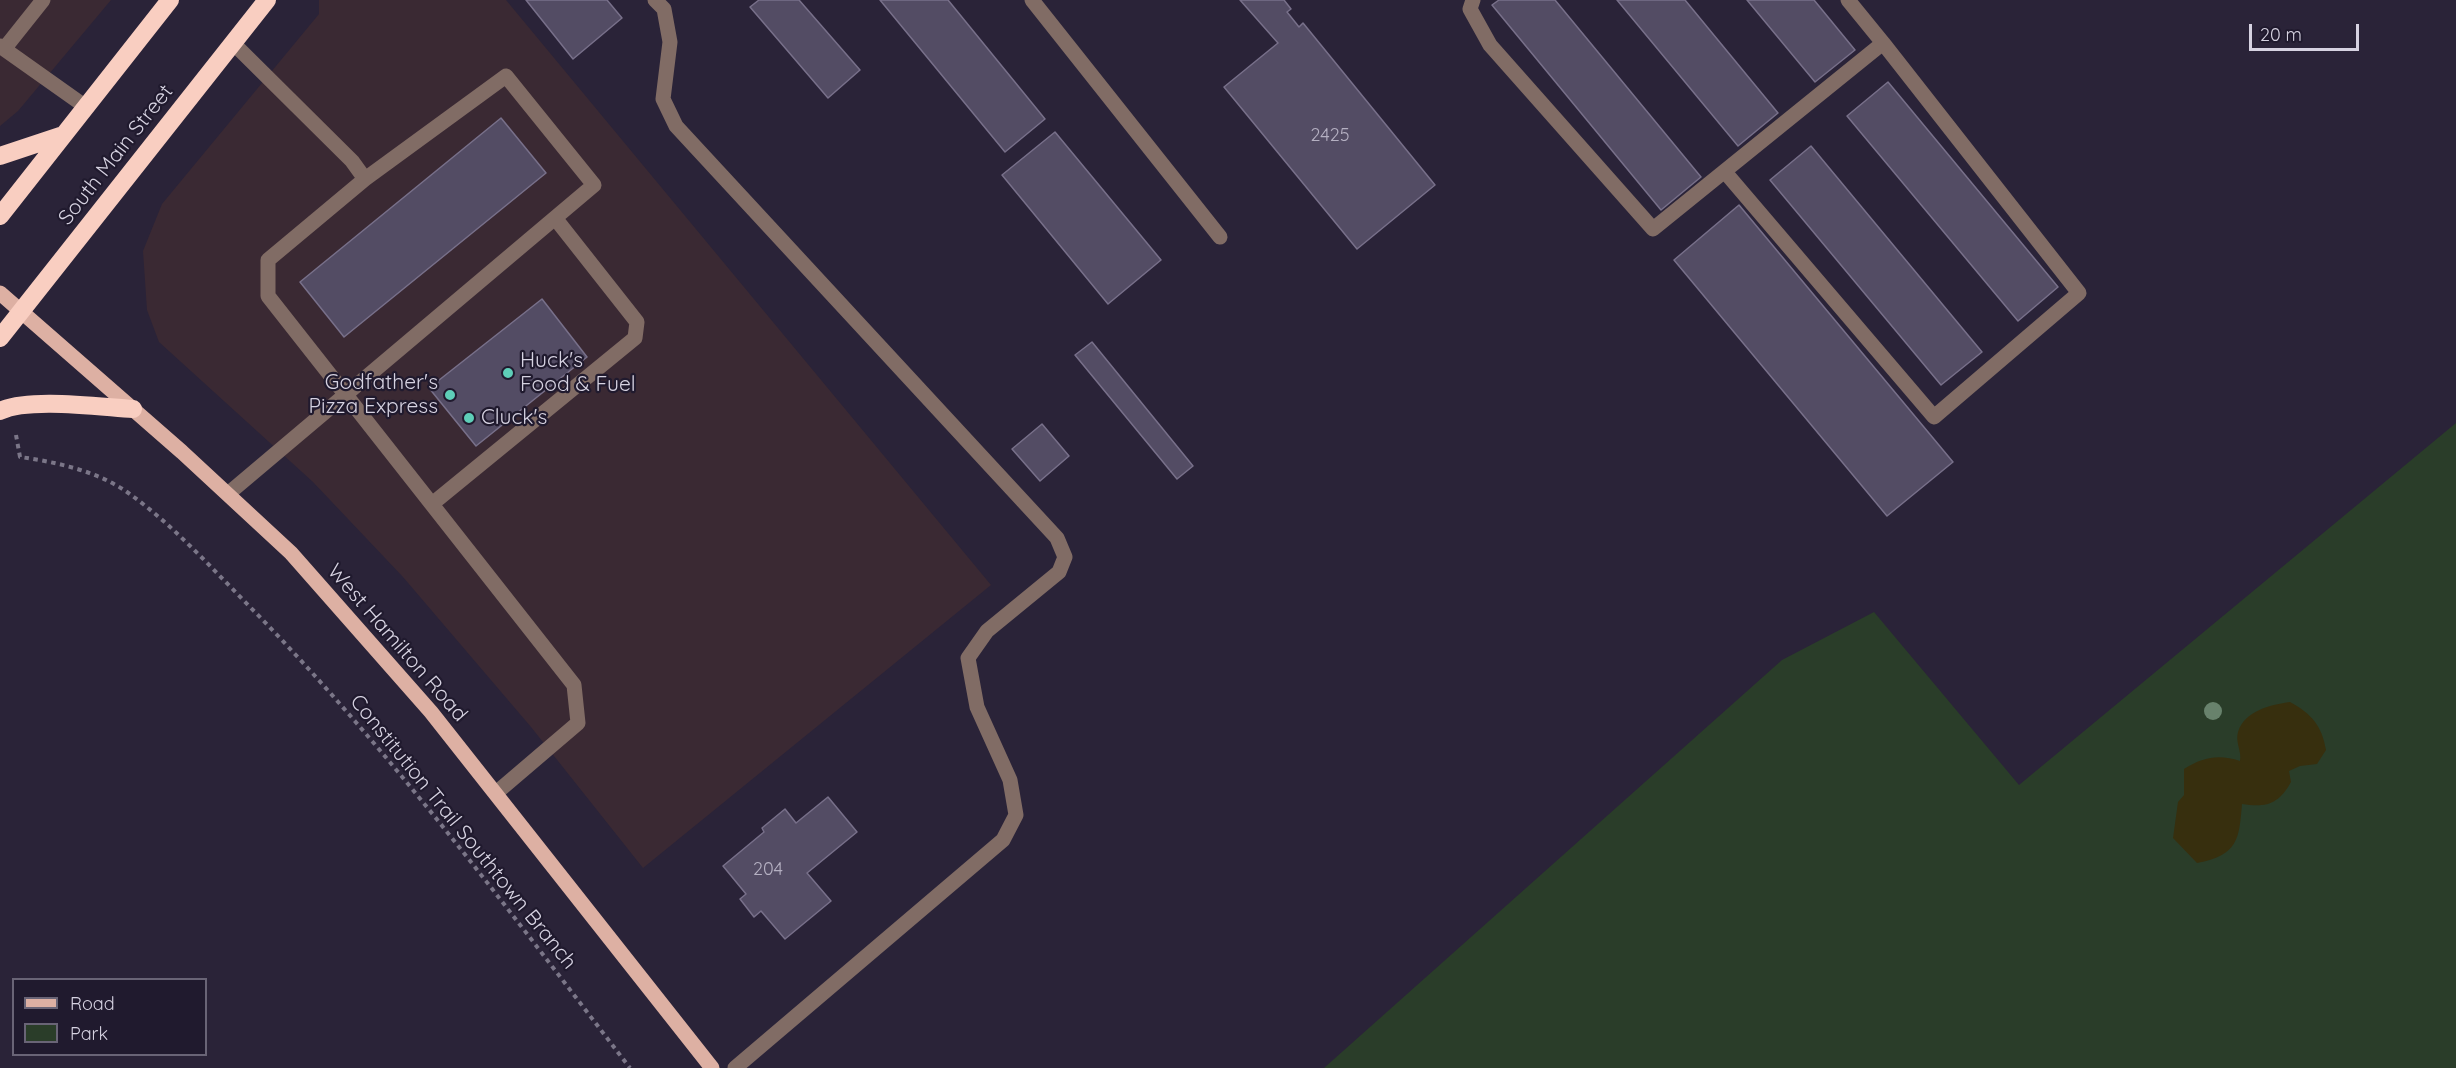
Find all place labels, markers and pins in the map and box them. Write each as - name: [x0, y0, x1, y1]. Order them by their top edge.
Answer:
- place label: Huck's Food & Fuel: [520, 348, 636, 398]
- marker: Huck's Food & Fuel: [501, 366, 515, 380]
- place label: Godfather's Pizza Express: [308, 370, 438, 420]
- marker: Godfather's Pizza Express: [443, 388, 457, 402]
- place label: Cluck's: [481, 405, 547, 431]
- marker: Cluck's: [462, 411, 476, 425]

